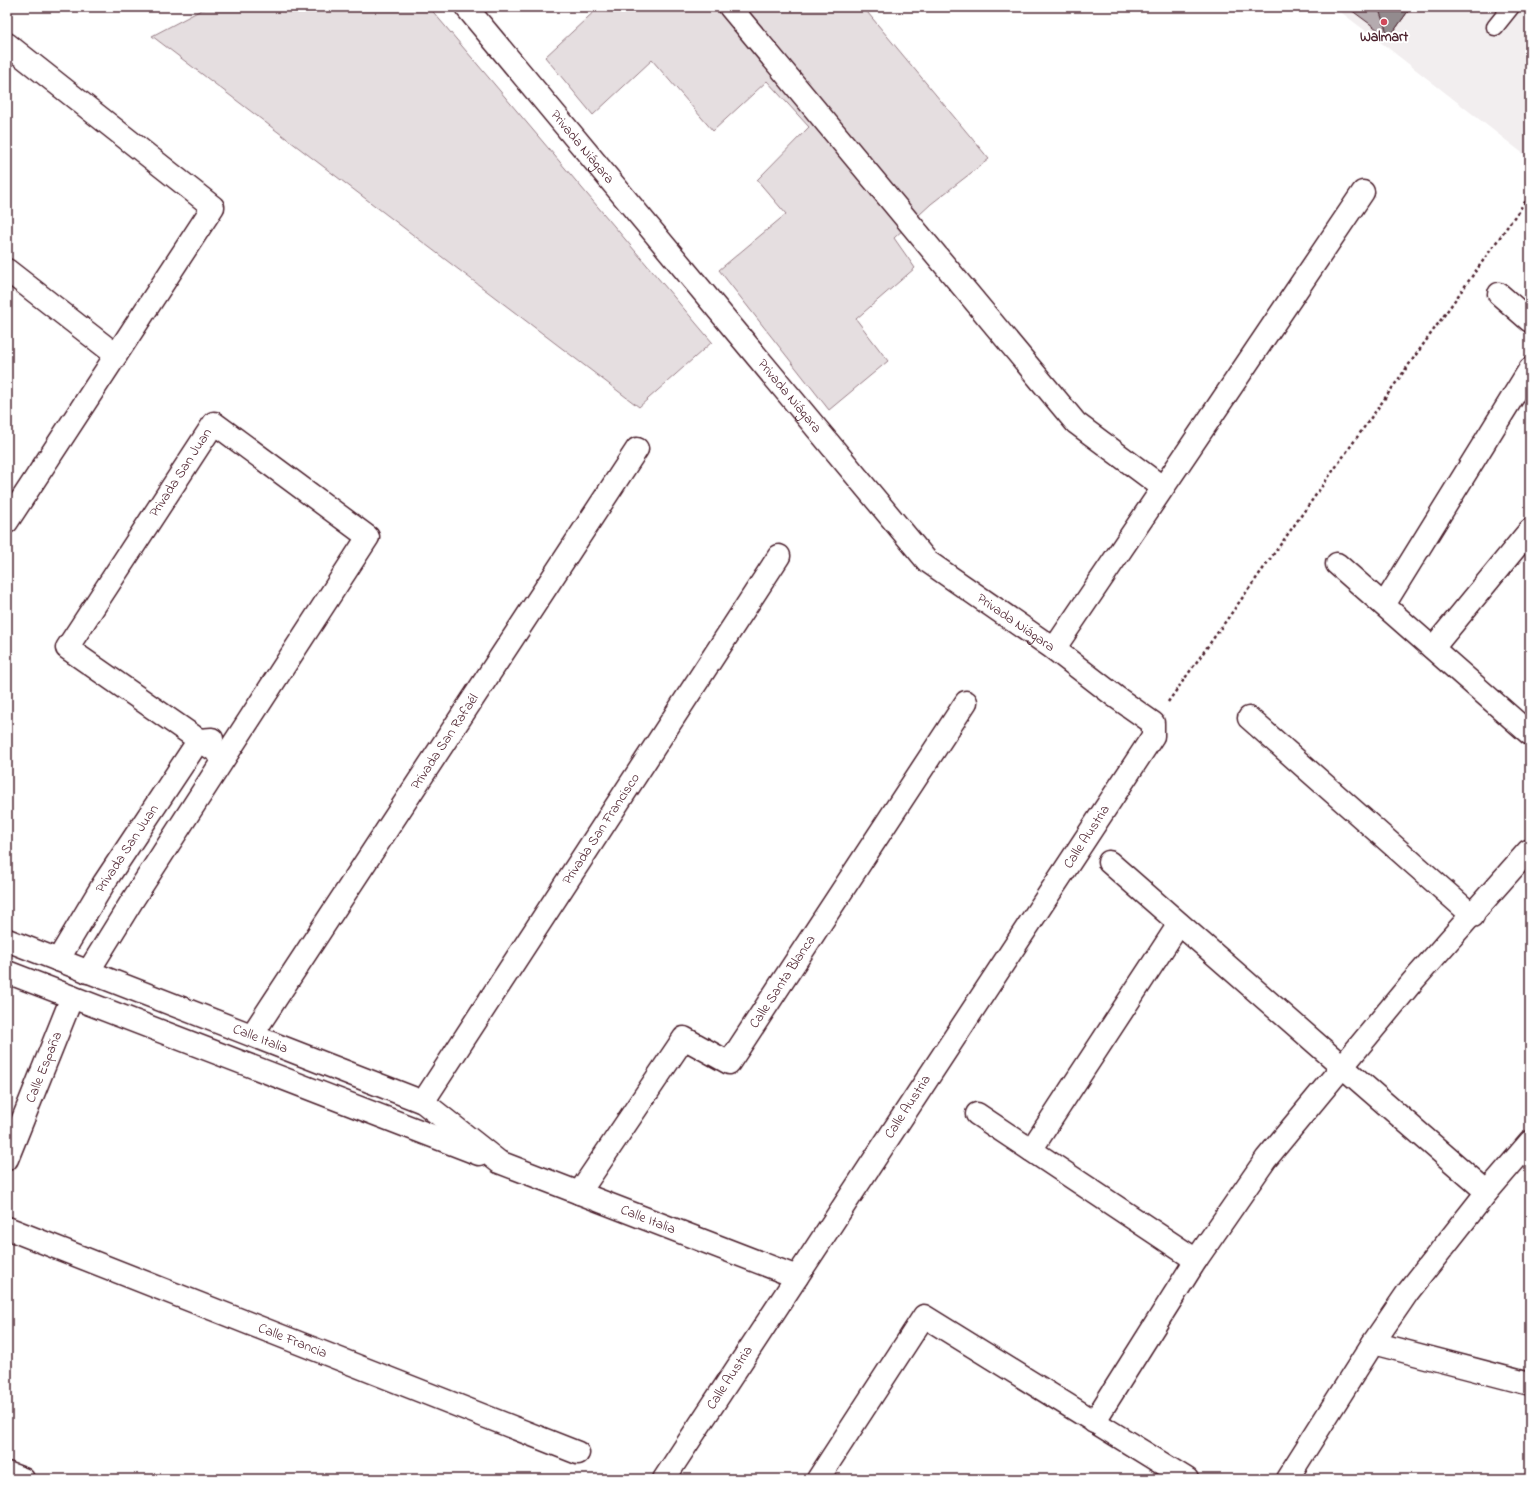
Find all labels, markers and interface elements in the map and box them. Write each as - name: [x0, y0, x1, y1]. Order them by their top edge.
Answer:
- marker: Walmart: [1379, 17, 1389, 27]
- place label: Walmart: [1360, 27, 1408, 48]
- street label: Privada Niágara: [545, 105, 620, 189]
- street label: Privada Niágara: [753, 354, 827, 438]
- street label: Privada San Juan: [144, 424, 218, 522]
- street label: Privada Niágara: [973, 588, 1059, 657]
- street label: Privada San Rafaél: [405, 689, 484, 794]
- street label: Privada San Francisco: [557, 769, 645, 889]
- street label: Privada San Juan: [90, 800, 164, 897]
- street label: Calle Austria: [1058, 801, 1116, 873]
- street label: Calle Santa Blanca: [744, 931, 821, 1033]
- street label: Calle Italia: [230, 1018, 291, 1059]
- street label: Calle España: [20, 1028, 68, 1106]
- street label: Calle Austria: [879, 1071, 937, 1143]
- street label: Calle Italia: [617, 1199, 679, 1240]
- street label: Calle Francia: [255, 1317, 330, 1364]
- street label: Calle Austria: [701, 1342, 759, 1414]

